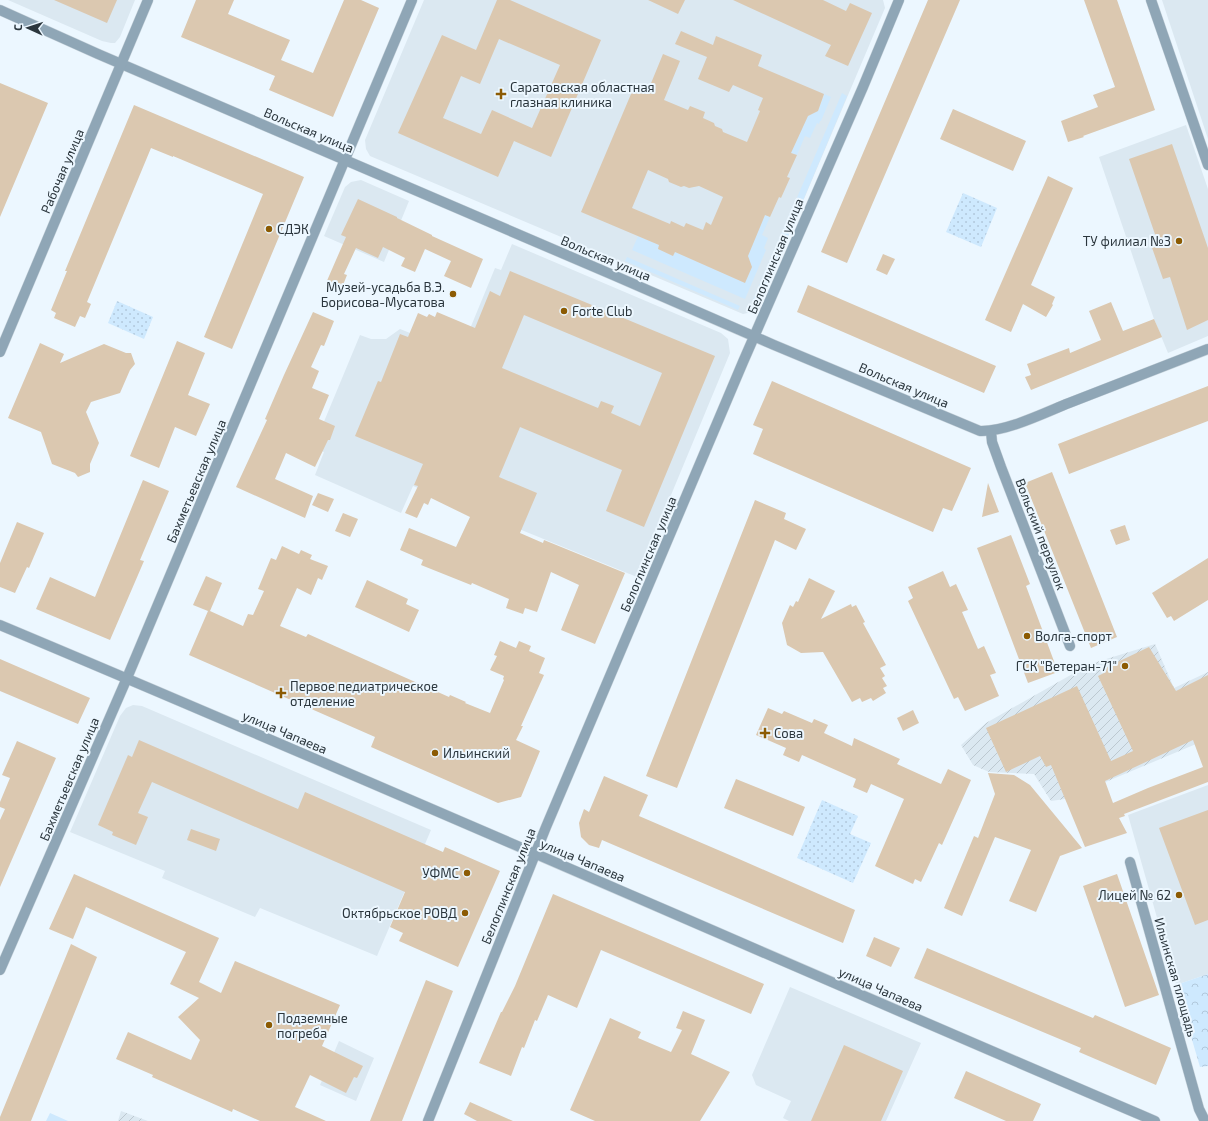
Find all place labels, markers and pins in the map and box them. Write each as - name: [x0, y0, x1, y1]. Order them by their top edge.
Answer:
- place label: Саратовская областная глазная клиника: [510, 79, 655, 110]
- marker: Саратовская областная глазная клиника: [495, 88, 507, 100]
- place label: СДЭК: [277, 221, 309, 237]
- marker: СДЭК: [264, 224, 274, 234]
- place label: ТУ филиал №3: [1083, 233, 1171, 249]
- marker: ТУ филиал №3: [1174, 236, 1184, 246]
- place label: Музей-усадьба В.Э. Борисова-Мусатова: [321, 279, 445, 310]
- marker: Музей-усадьба В.Э. Борисова-Мусатова: [448, 289, 458, 299]
- place label: Forte Club: [572, 303, 632, 319]
- marker: Forte Club: [559, 306, 569, 316]
- place label: Волга-спорт: [1035, 628, 1113, 644]
- marker: Волга-спорт: [1022, 631, 1032, 641]
- place label: ГСК "Ветеран-71": [1016, 658, 1117, 674]
- marker: ГСК "Ветеран-71": [1120, 661, 1130, 671]
- place label: Первое педиатрическое отделение: [290, 678, 438, 709]
- marker: Первое педиатрическое отделение: [275, 687, 287, 699]
- place label: Сова: [774, 725, 803, 741]
- marker: Сова: [759, 727, 771, 739]
- place label: Ильинский: [443, 745, 510, 761]
- marker: Ильинский: [430, 748, 440, 758]
- place label: УФМС: [422, 865, 459, 881]
- marker: УФМС: [462, 868, 472, 878]
- place label: Лицей № 62: [1098, 887, 1171, 903]
- marker: Лицей № 62: [1174, 890, 1184, 900]
- place label: Октябрьское РОВД: [342, 905, 457, 921]
- marker: Октябрьское РОВД: [460, 908, 470, 918]
- place label: Подземные погреба: [277, 1010, 348, 1041]
- marker: Подземные погреба: [264, 1020, 274, 1030]

